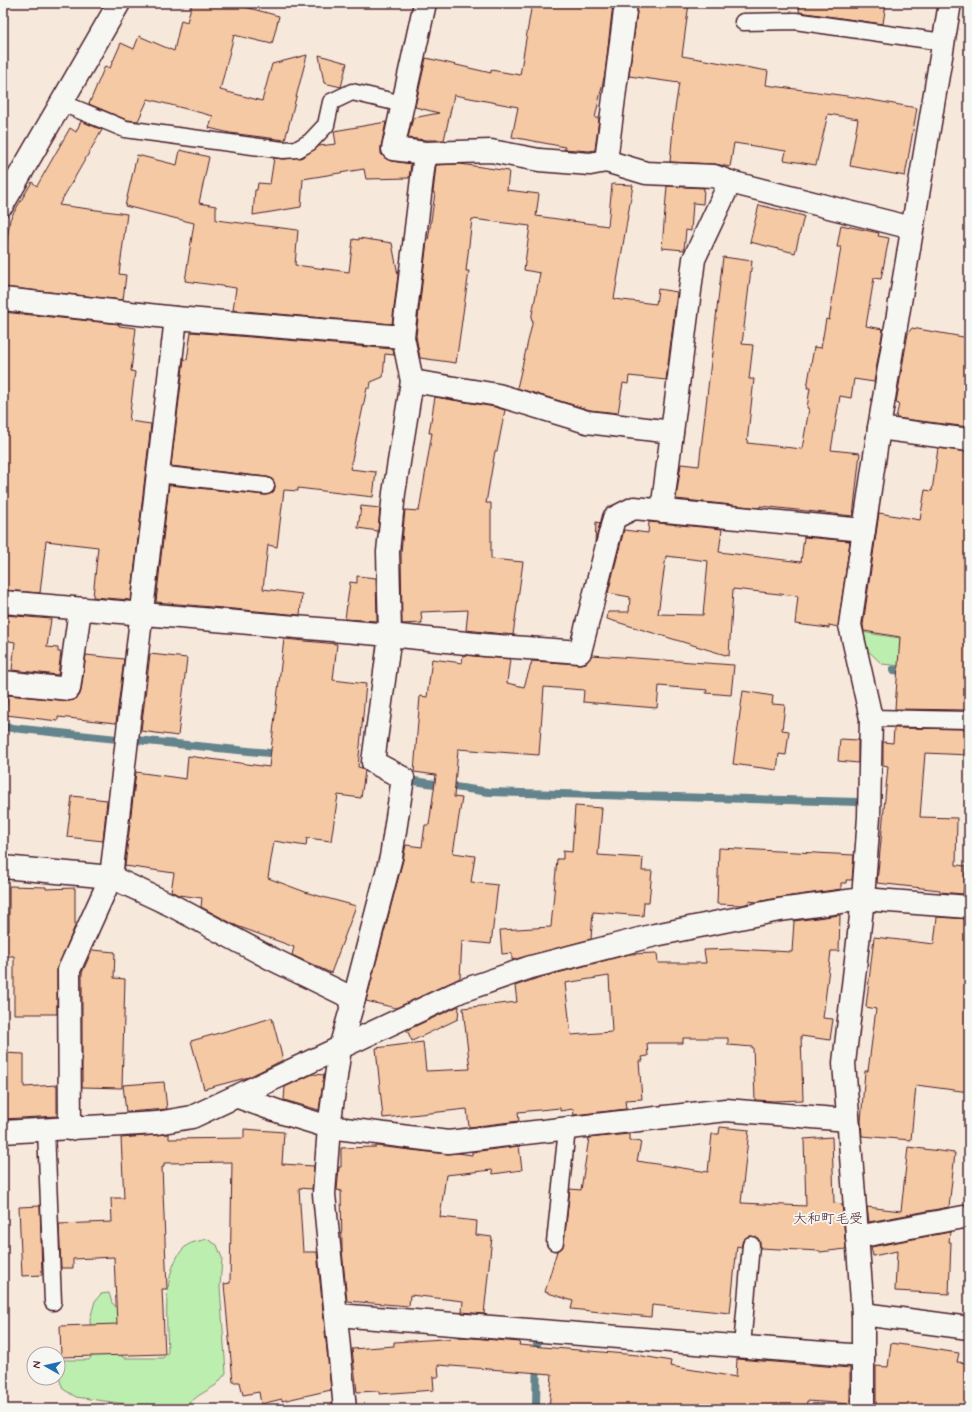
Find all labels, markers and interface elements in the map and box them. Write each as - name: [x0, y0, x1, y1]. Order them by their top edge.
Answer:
- district label: 大和町毛受: [793, 1210, 863, 1228]
- north arrow: [26, 1346, 66, 1386]
- text: N: [30, 1360, 45, 1369]

